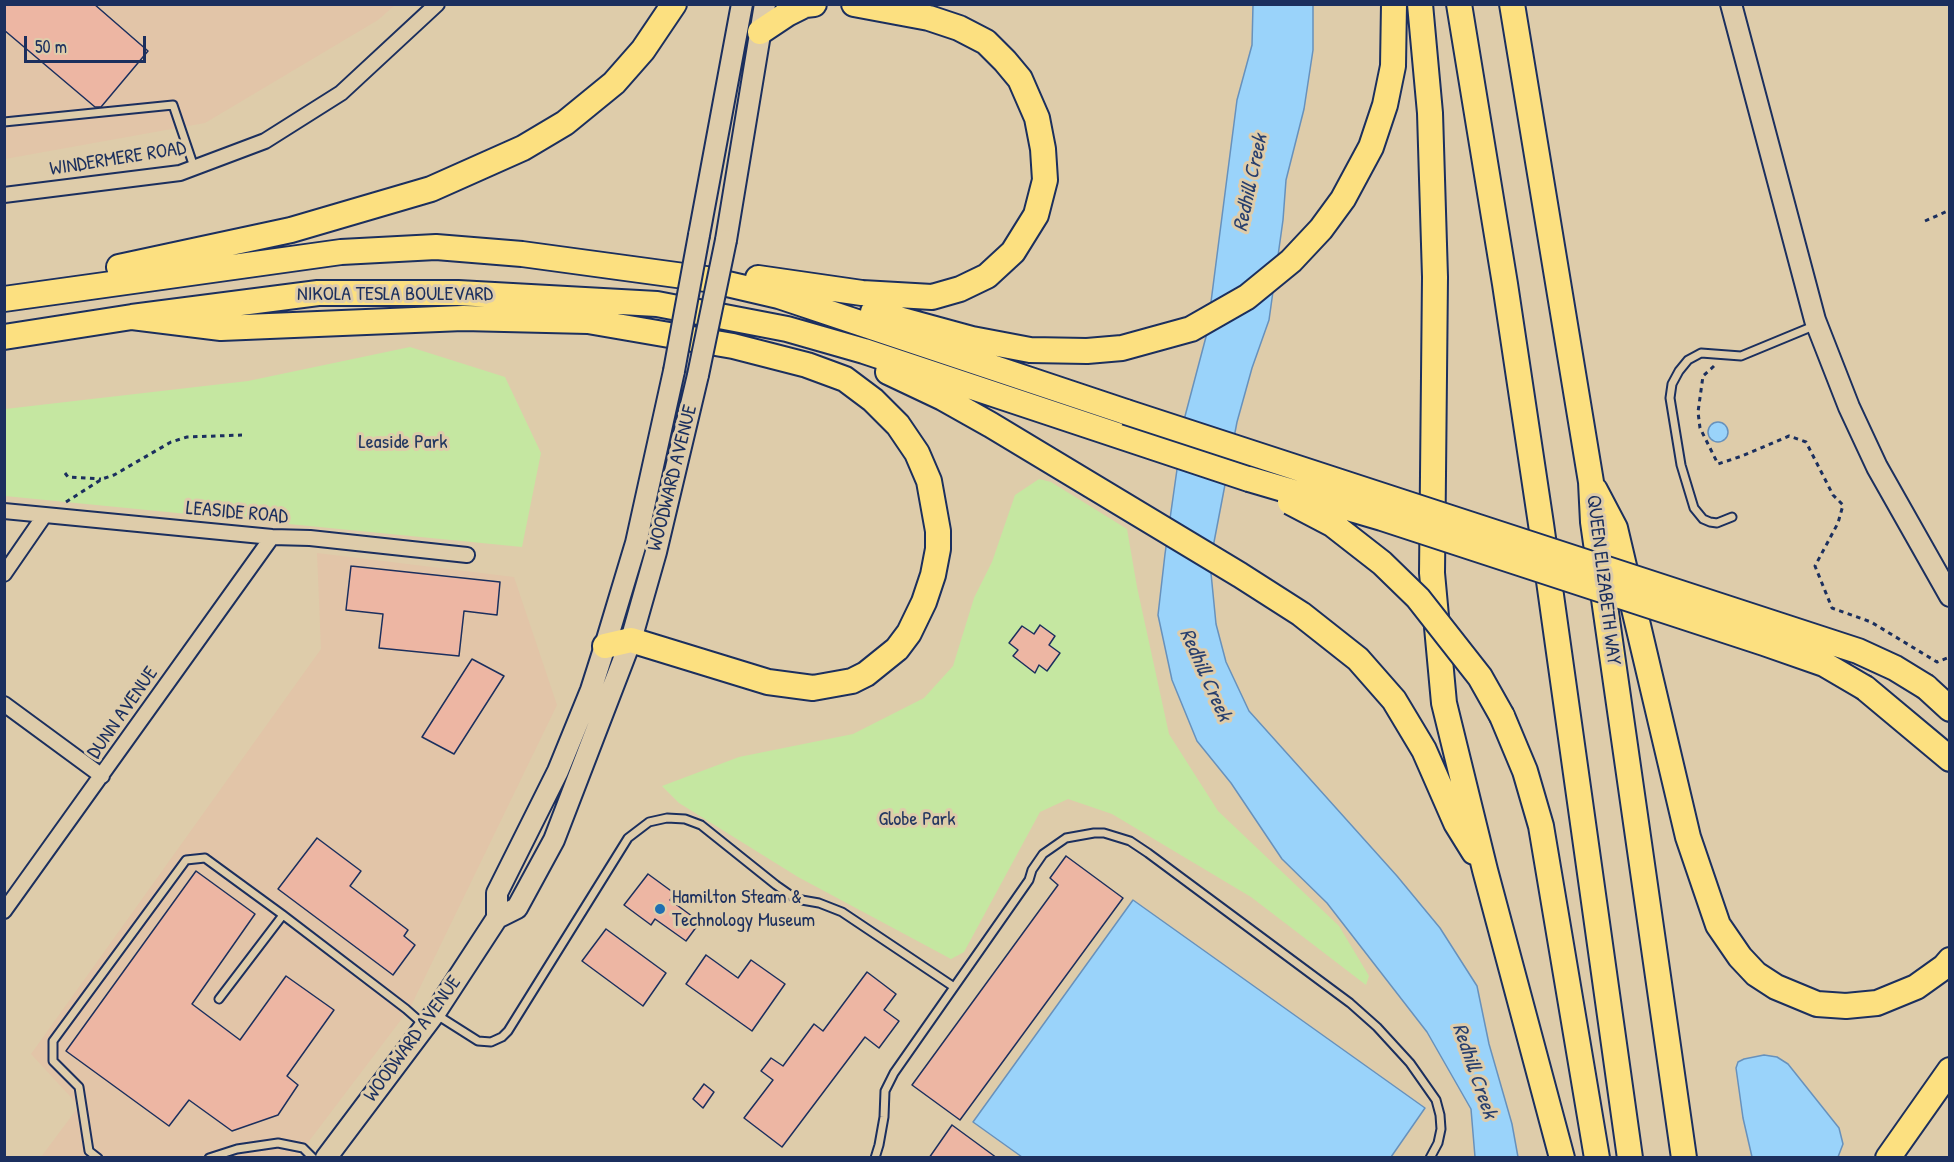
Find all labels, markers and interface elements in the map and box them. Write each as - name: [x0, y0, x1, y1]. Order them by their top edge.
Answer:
- scale bar: [27, 24, 148, 62]
- text: 50 m: [35, 34, 67, 59]
- water label: Redhill Creek: [1228, 132, 1274, 234]
- street label: WINDERMERE ROAD: [48, 136, 188, 182]
- street label: NIKOLA TESLA BOULEVARD: [297, 283, 493, 307]
- street label: WOODWARD AVENUE: [643, 402, 703, 554]
- park label: Leaside Park: [358, 431, 448, 455]
- street label: QUEEN ELIZABETH WAY: [1581, 494, 1625, 666]
- street label: LEASIDE ROAD: [185, 497, 289, 529]
- water label: Redhill Creek: [1173, 625, 1237, 725]
- street label: DUNN AVENUE: [83, 662, 163, 764]
- park label: Globe Park: [878, 808, 956, 832]
- place label: Hamilton Steam & Technology Museum: [672, 886, 815, 933]
- marker: Hamilton Steam & Technology Museum: [653, 902, 667, 916]
- street label: WOODWARD AVENUE: [359, 971, 467, 1107]
- water label: Redhill Creek: [1446, 1020, 1502, 1122]

